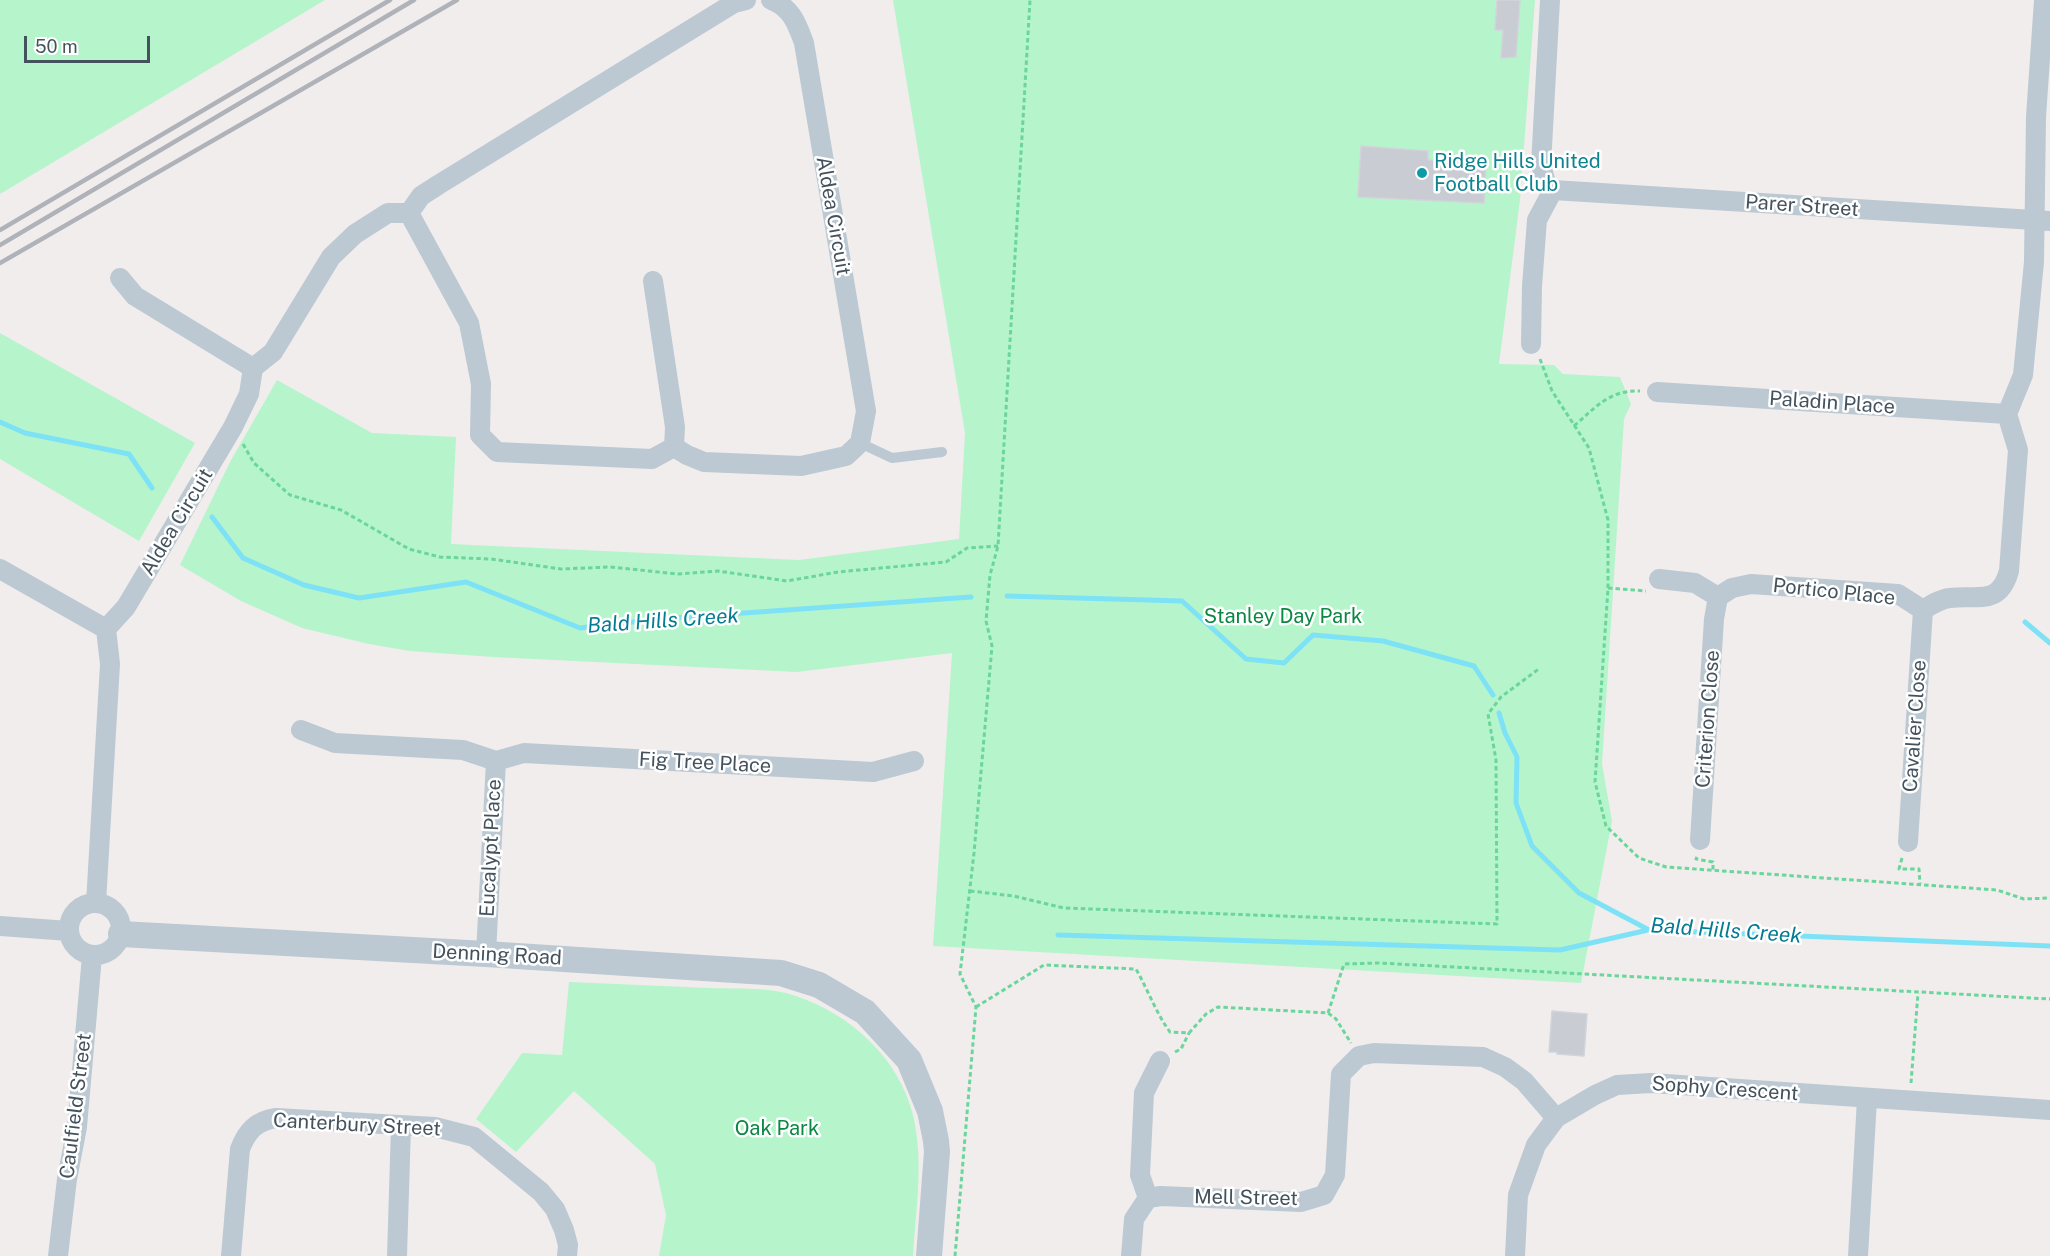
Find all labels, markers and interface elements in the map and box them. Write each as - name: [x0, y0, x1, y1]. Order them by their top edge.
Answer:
- scale bar: [27, 24, 153, 62]
- text: 50 m: [35, 36, 78, 57]
- place label: Ridge Hills United Football Club: [1434, 150, 1601, 197]
- street label: Aldea Circuit: [811, 155, 855, 277]
- marker: Ridge Hills United Football Club: [1415, 166, 1429, 180]
- street label: Parer Street: [1744, 190, 1860, 222]
- street label: Paladin Place: [1768, 387, 1896, 419]
- street label: Aldea Circuit: [136, 464, 218, 580]
- street label: Portico Place: [1772, 574, 1896, 610]
- water label: Bald Hills Creek: [586, 603, 740, 639]
- park label: Stanley Day Park: [1204, 605, 1362, 629]
- street label: Criterion Close: [1691, 649, 1725, 789]
- street label: Cavalier Close: [1898, 659, 1932, 793]
- street label: Fig Tree Place: [638, 748, 772, 778]
- street label: Eucalypt Place: [475, 778, 507, 918]
- water label: Bald Hills Creek: [1649, 913, 1803, 949]
- street label: Denning Road: [432, 940, 562, 970]
- street label: Caulfield Street: [55, 1032, 97, 1180]
- street label: Sophy Crescent: [1651, 1072, 1799, 1106]
- street label: Canterbury Street: [272, 1109, 442, 1141]
- park label: Oak Park: [735, 1117, 819, 1141]
- street label: Mell Street: [1194, 1185, 1298, 1211]

